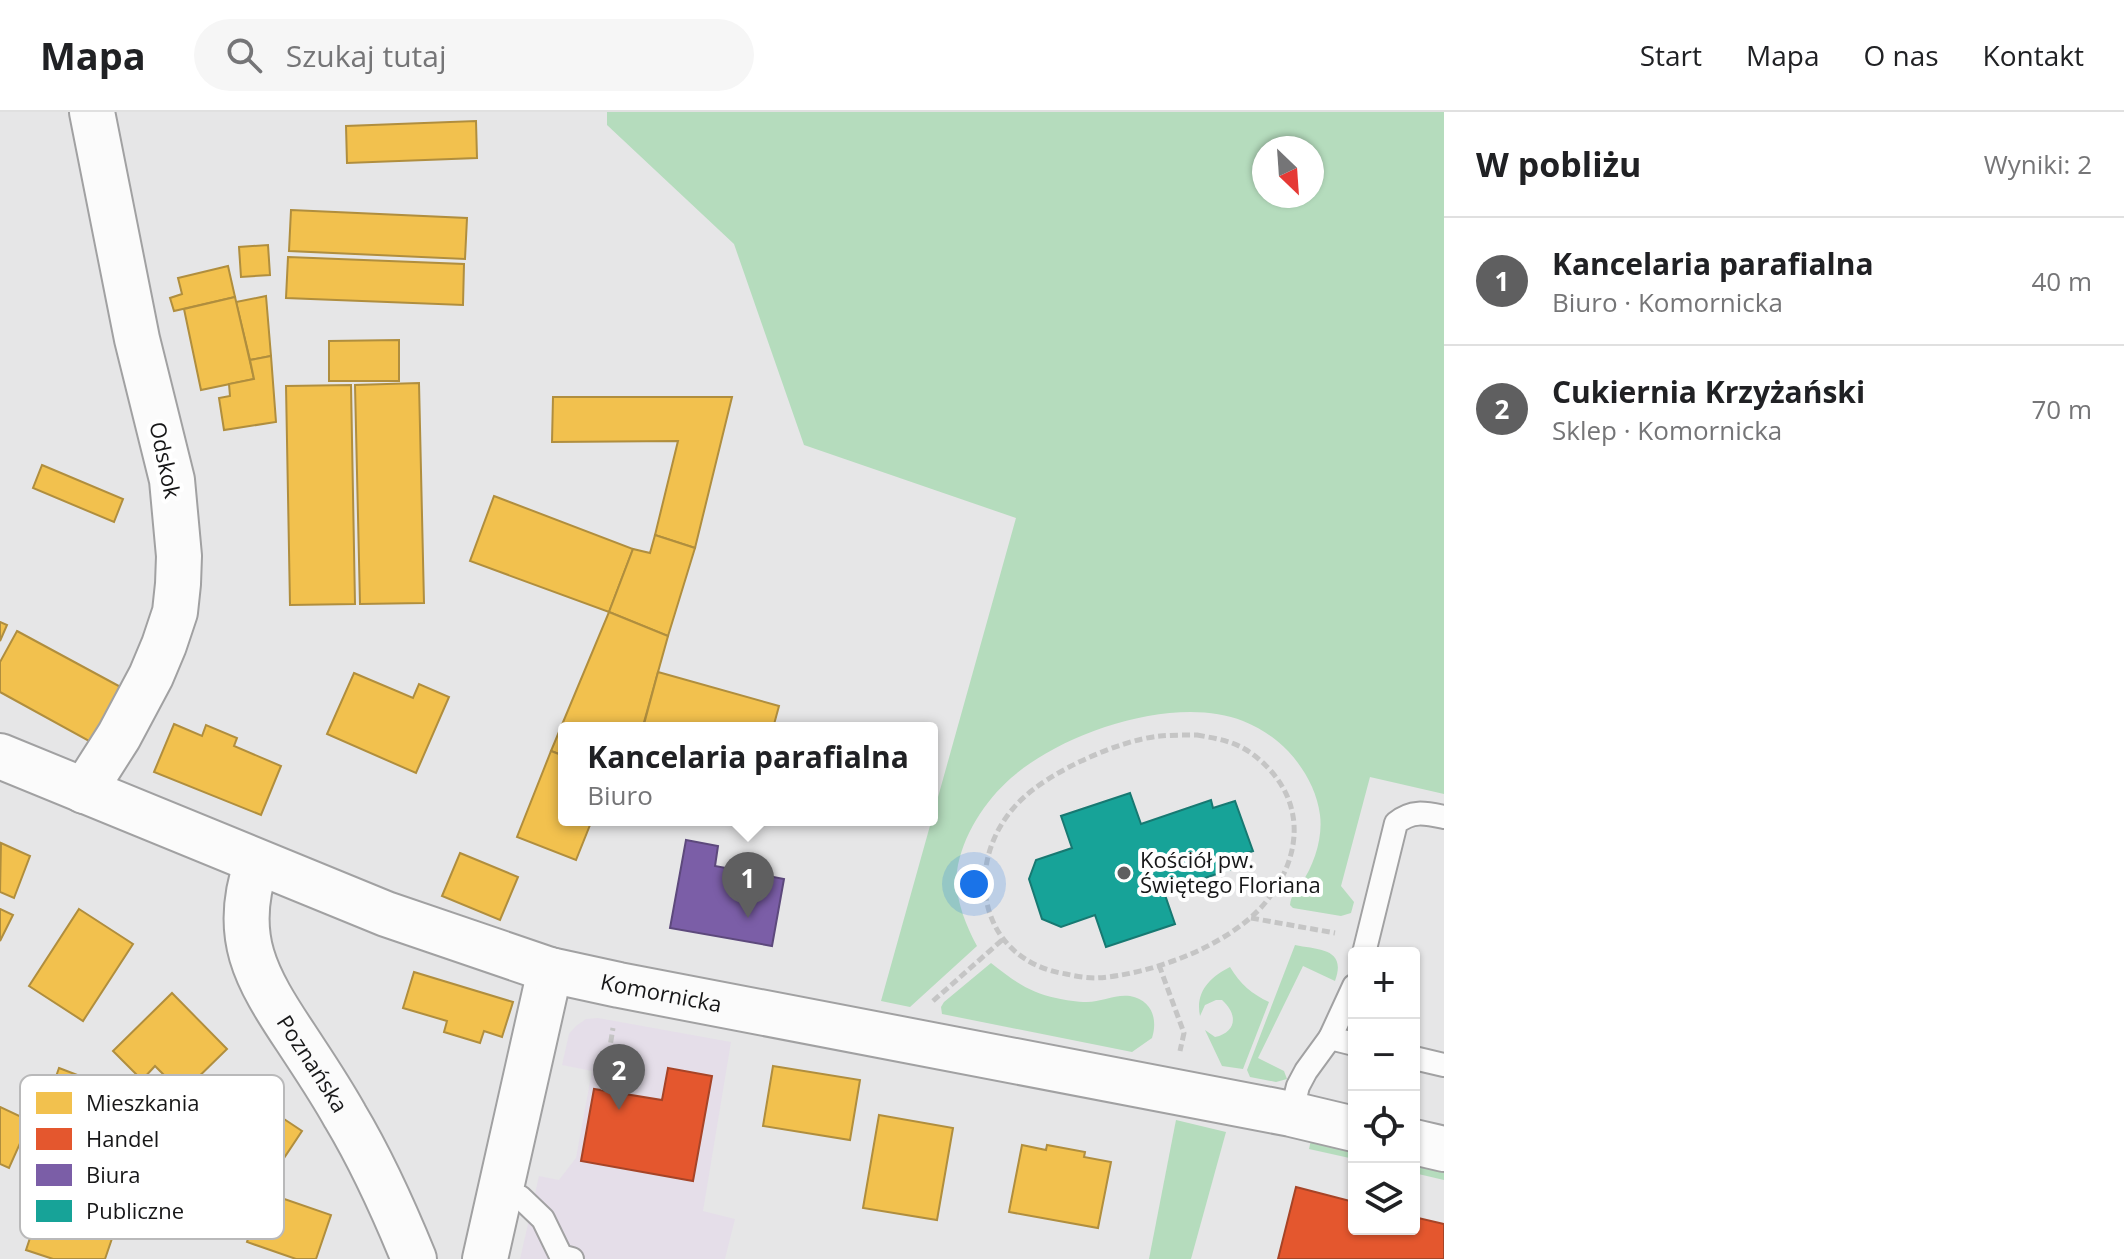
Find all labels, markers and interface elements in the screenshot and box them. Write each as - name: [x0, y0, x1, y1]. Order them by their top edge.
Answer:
- search box: [194, 19, 754, 91]
- text: Mapa: [40, 29, 146, 81]
- icon: search: [222, 33, 266, 77]
- text: Szukaj tutaj: [286, 35, 447, 76]
- text: Start: [1640, 36, 1702, 74]
- text: Mapa: [1746, 36, 1819, 74]
- text: O nas: [1863, 36, 1939, 74]
- text: Kontakt: [1983, 36, 2084, 74]
- north arrow: [1252, 136, 1324, 208]
- text: W pobliżu: [1476, 141, 1641, 187]
- text: Wyniki: 2: [1984, 146, 2092, 182]
- text: Kancelaria parafialna: [1552, 243, 1874, 284]
- text: 1: [1495, 263, 1509, 299]
- text: 40 m: [2031, 263, 2092, 299]
- text: Biuro · Komornicka: [1552, 284, 1783, 320]
- text: Cukiernia Krzyżański: [1552, 371, 1865, 412]
- text: 2: [1495, 391, 1509, 427]
- text: 70 m: [2031, 391, 2092, 427]
- text: Sklep · Komornicka: [1552, 412, 1782, 448]
- street label: Odskok: [143, 419, 189, 501]
- popup: [558, 722, 938, 826]
- text: Kancelaria parafialna: [587, 736, 909, 777]
- text: Biuro: [587, 777, 653, 813]
- place label: Kościół pw. Świętego Floriana: [1140, 844, 1321, 899]
- pin: 1: [722, 852, 774, 918]
- your location: [954, 864, 994, 904]
- marker: Kościół pw. Świętego Floriana: [1115, 864, 1133, 882]
- map controls: [1348, 947, 1420, 1235]
- button: +: [1348, 947, 1420, 1019]
- street label: Komornicka: [598, 965, 725, 1018]
- street label: Poznańska: [271, 1009, 356, 1118]
- button: −: [1348, 1019, 1420, 1091]
- pin: 2: [593, 1044, 645, 1110]
- legend: [20, 1075, 284, 1239]
- text: Mieszkania: [86, 1087, 200, 1117]
- button: locate: [1348, 1091, 1420, 1163]
- text: Handel: [86, 1123, 159, 1153]
- text: Biura: [86, 1159, 140, 1189]
- button: layers: [1348, 1163, 1420, 1235]
- text: Publiczne: [86, 1195, 184, 1225]

